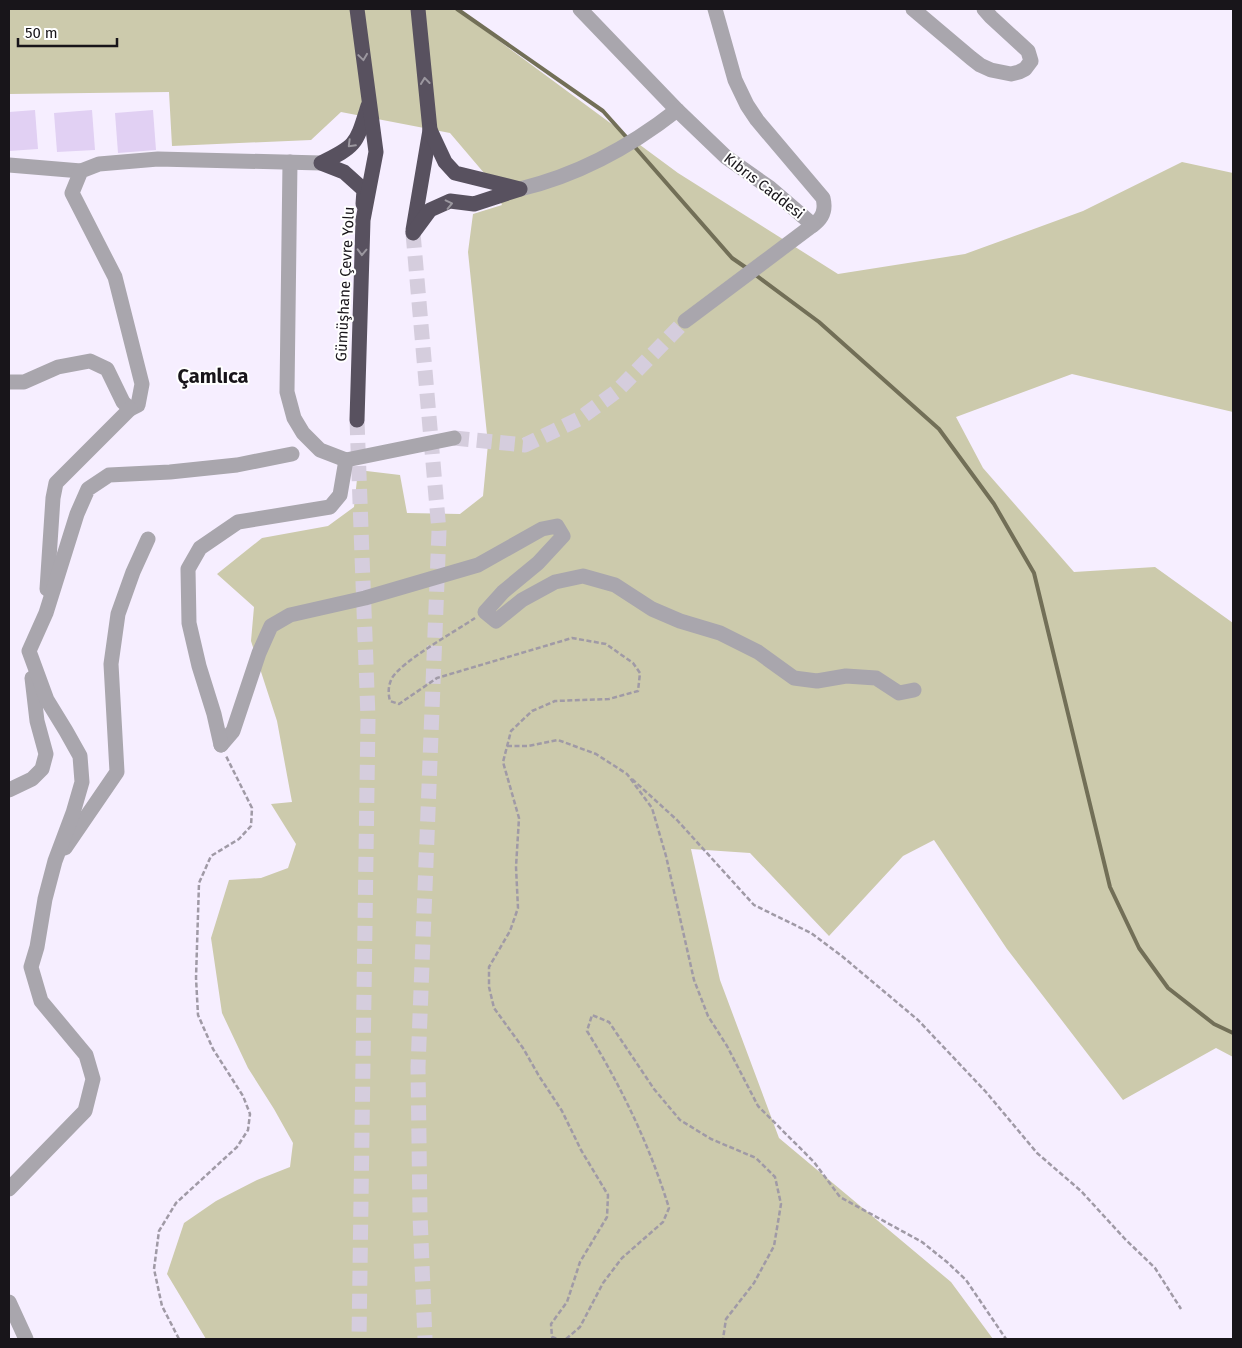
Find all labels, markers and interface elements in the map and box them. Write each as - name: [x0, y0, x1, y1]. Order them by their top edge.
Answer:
- scale bar: [18, 15, 116, 47]
- text: 50 m: [25, 24, 58, 42]
- one-way arrow: [358, 53, 368, 61]
- one-way arrow: [420, 77, 431, 85]
- one-way arrow: [348, 138, 357, 147]
- street label: Kıbrıs Caddesi: [720, 149, 808, 223]
- one-way arrow: [444, 199, 453, 210]
- street label: Gümüşhane Çevre Yolu: [332, 206, 358, 362]
- one-way arrow: [356, 248, 367, 256]
- district label: Çamlıca: [177, 364, 249, 389]

